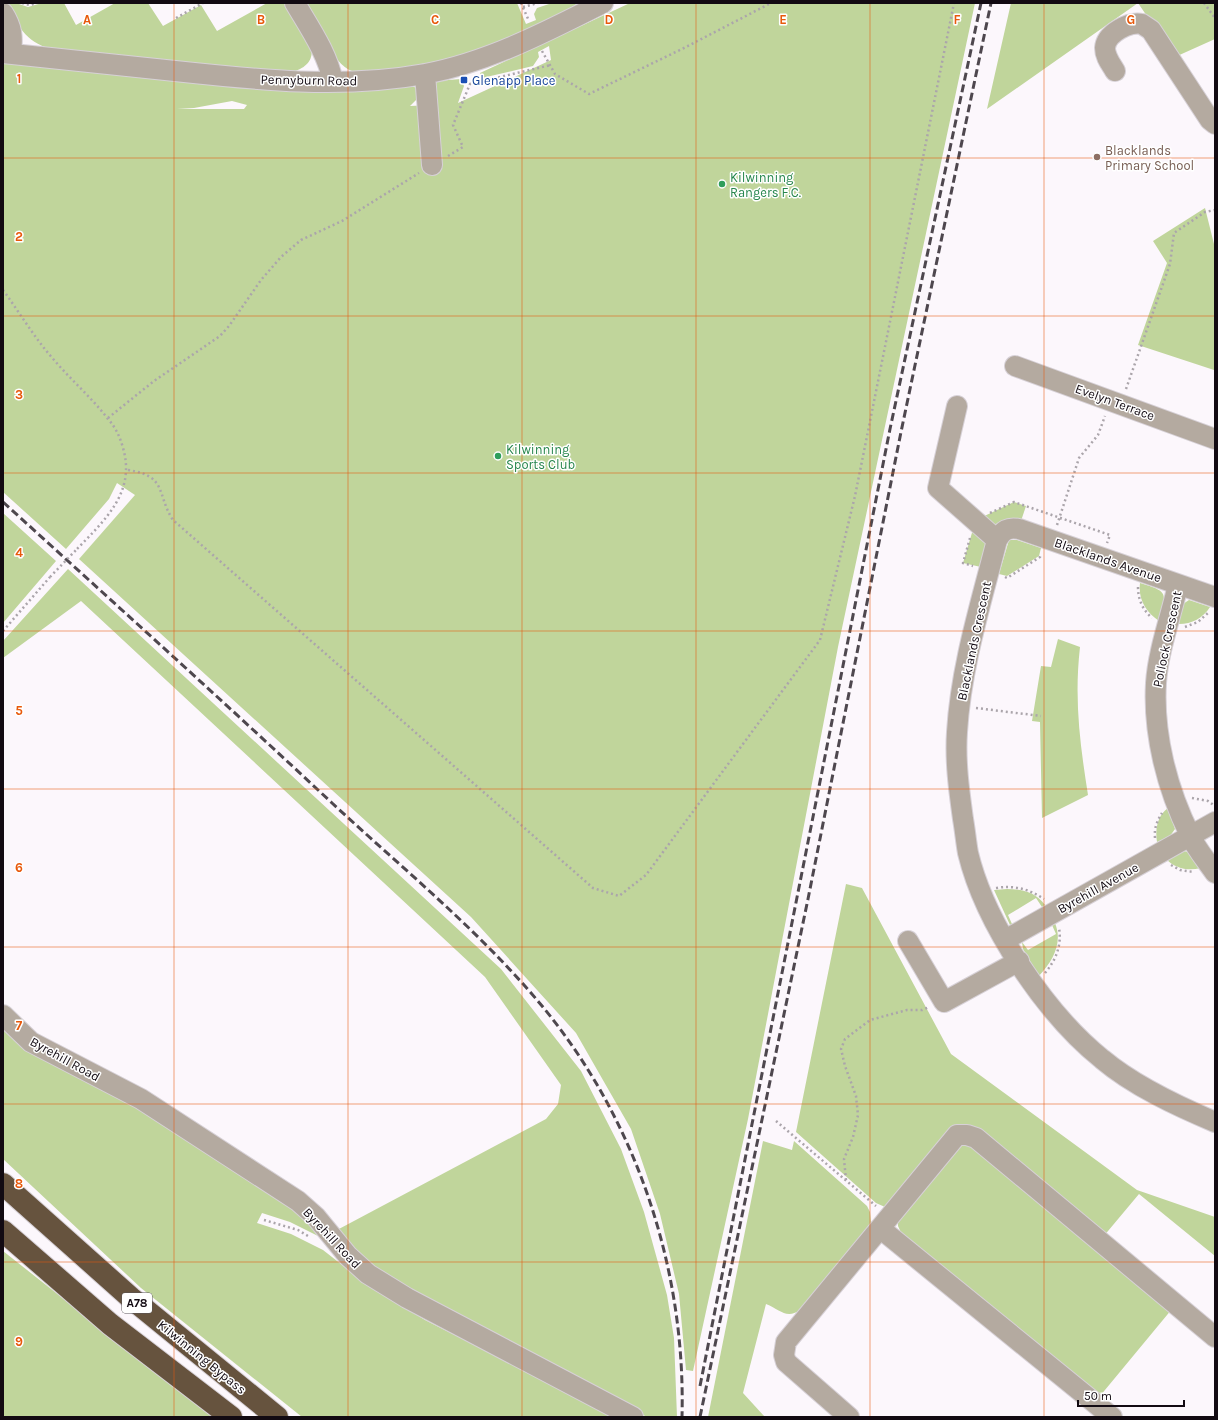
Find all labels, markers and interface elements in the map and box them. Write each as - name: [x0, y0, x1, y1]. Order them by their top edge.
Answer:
- text: A: [83, 12, 91, 27]
- text: B: [257, 12, 265, 27]
- text: C: [431, 12, 439, 27]
- text: D: [605, 12, 614, 27]
- text: E: [779, 12, 787, 27]
- text: F: [953, 12, 961, 27]
- text: G: [1127, 12, 1135, 27]
- text: 1: [17, 71, 21, 86]
- street label: Pennyburn Road: [261, 72, 357, 88]
- place label: Glenapp Place: [472, 73, 556, 88]
- marker: Glenapp Place: [459, 75, 469, 85]
- place label: Blacklands Primary School: [1105, 143, 1194, 173]
- marker: Blacklands Primary School: [1092, 152, 1102, 162]
- place label: Kilwinning Rangers F.C.: [730, 170, 801, 200]
- marker: Kilwinning Rangers F.C.: [717, 179, 727, 189]
- text: 2: [15, 229, 23, 244]
- street label: Evelyn Terrace: [1073, 381, 1157, 423]
- text: 3: [15, 387, 23, 402]
- place label: Kilwinning Sports Club: [506, 442, 575, 472]
- marker: Kilwinning Sports Club: [493, 451, 503, 461]
- street label: Blacklands Avenue: [1053, 535, 1164, 585]
- text: 4: [15, 545, 23, 560]
- street label: Blacklands Crescent: [954, 580, 994, 702]
- street label: Pollock Crescent: [1149, 589, 1185, 689]
- text: 5: [15, 703, 23, 718]
- street label: Byrehill Avenue: [1055, 859, 1141, 916]
- text: 6: [15, 860, 23, 875]
- text: 7: [16, 1018, 23, 1033]
- street label: Byrehill Road: [27, 1034, 103, 1084]
- text: 8: [15, 1176, 23, 1191]
- street label: Byrehill Road: [300, 1205, 364, 1271]
- road number: A78: [122, 1293, 152, 1313]
- street label: Kilwinning Bypass: [155, 1317, 249, 1397]
- text: 9: [15, 1334, 23, 1349]
- scale bar: [1078, 1382, 1184, 1408]
- text: 50 m: [1084, 1389, 1112, 1403]

